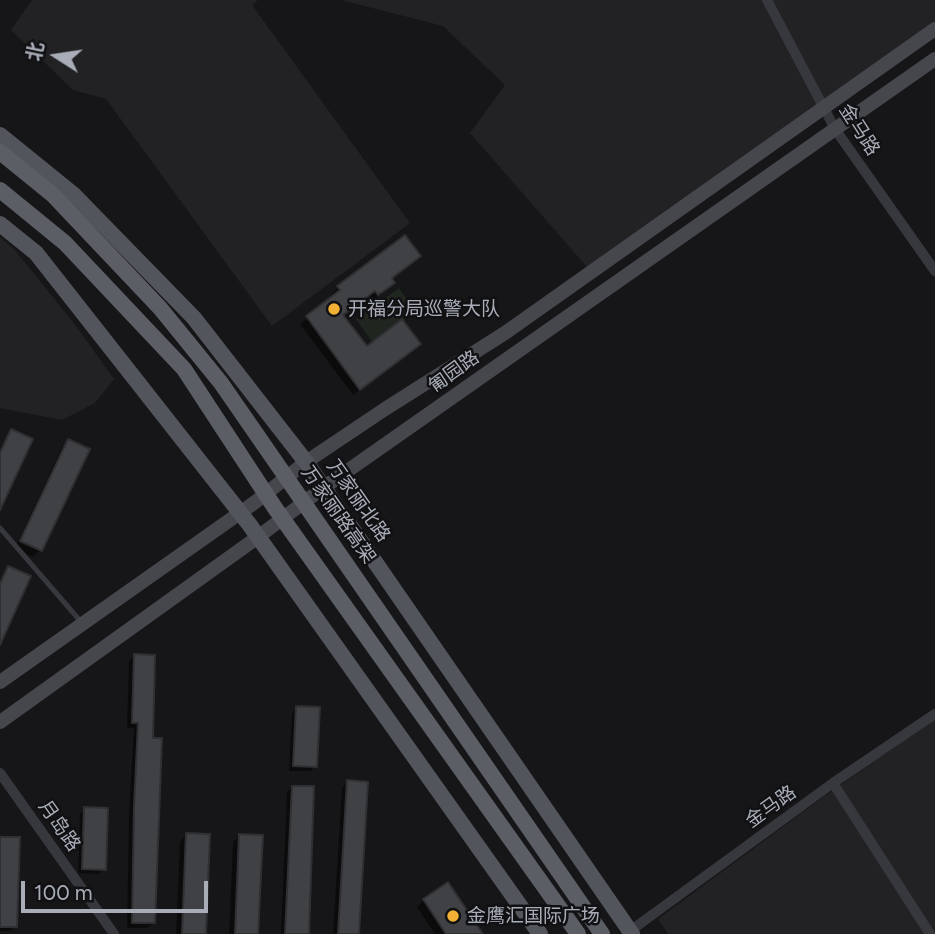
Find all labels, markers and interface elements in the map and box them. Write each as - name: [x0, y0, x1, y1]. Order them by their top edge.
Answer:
- north arrow: [21, 21, 91, 91]
- text: 北: [22, 40, 48, 63]
- street label: 金马路: [834, 100, 884, 160]
- place label: 开福分局巡警大队: [348, 298, 500, 320]
- marker: 开福分局巡警大队: [326, 301, 342, 317]
- street label: 匍园路: [424, 346, 484, 398]
- street label: 万家丽北路: [321, 456, 395, 546]
- street label: 万家丽路高架: [296, 462, 380, 568]
- street label: 金马路: [741, 781, 801, 833]
- street label: 月岛路: [33, 796, 85, 856]
- scale bar: [24, 867, 212, 911]
- text: 100 m: [34, 880, 93, 905]
- place label: 金鹰汇国际广场: [467, 905, 600, 927]
- marker: 金鹰汇国际广场: [445, 908, 461, 924]

